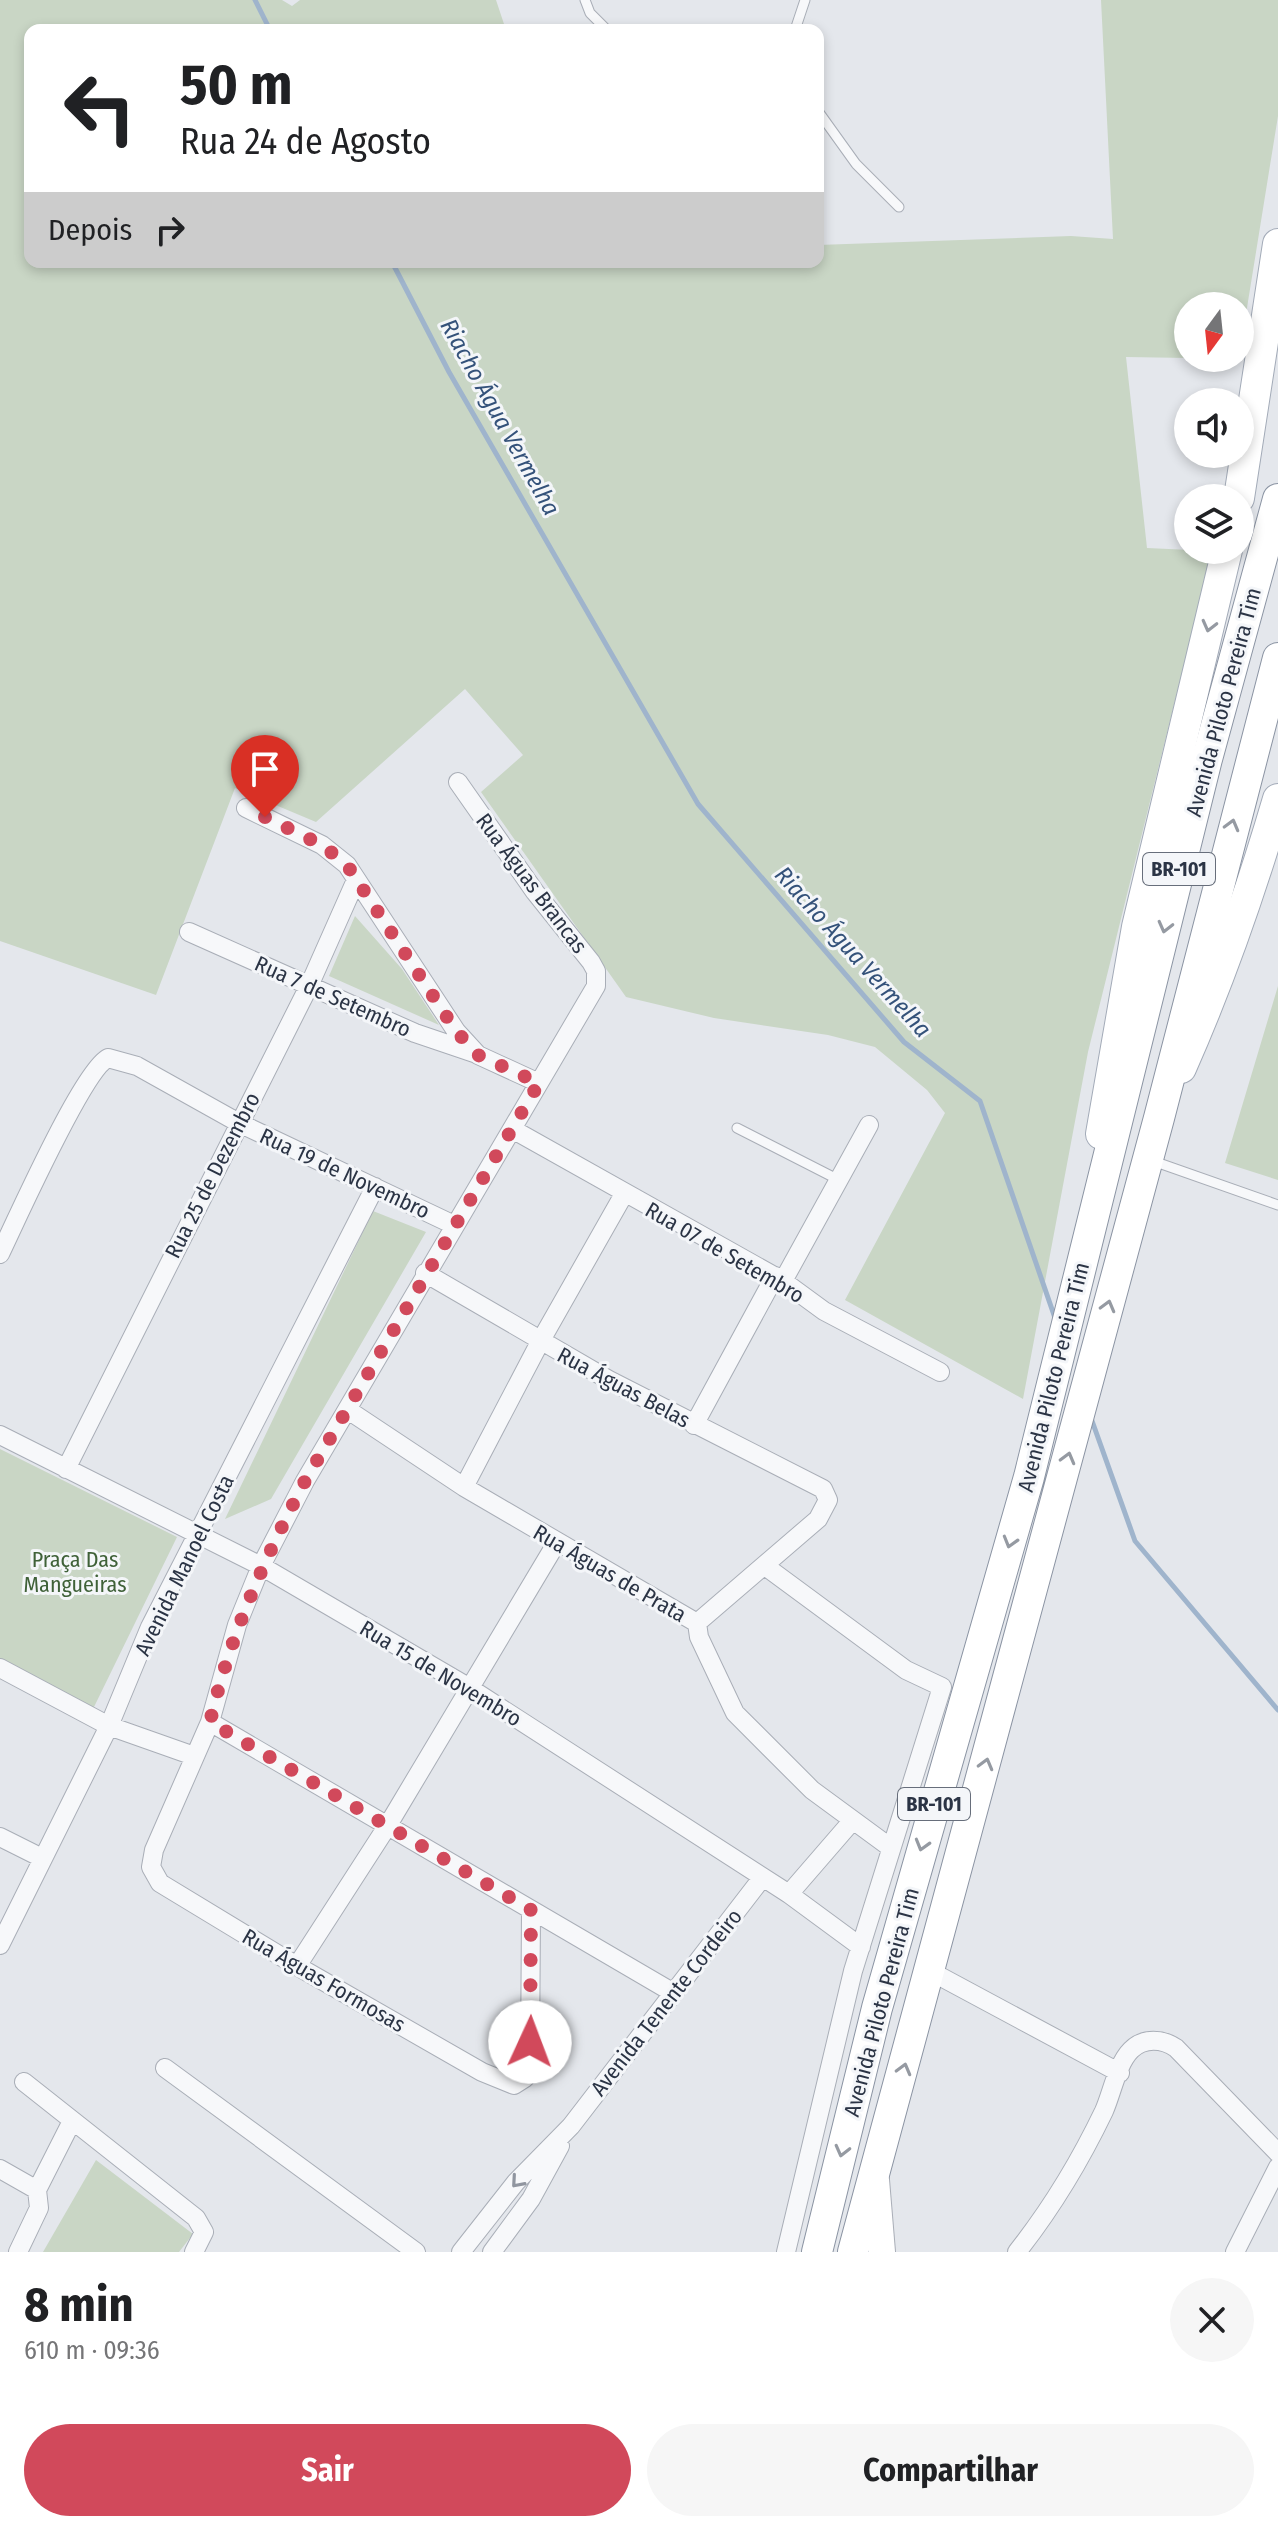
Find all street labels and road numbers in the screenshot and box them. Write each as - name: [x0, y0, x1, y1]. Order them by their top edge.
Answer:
- street label: Avenida Piloto Pereira Tim: [1180, 585, 1267, 819]
- street label: Rua Águas Brancas: [470, 808, 593, 959]
- road number: BR-101: [1143, 853, 1215, 885]
- street label: Rua 7 de Setembro: [251, 950, 415, 1043]
- street label: Rua 25 de Dezembro: [159, 1088, 266, 1263]
- street label: Rua 19 de Novembro: [256, 1122, 434, 1225]
- street label: Rua 07 de Setembro: [640, 1196, 809, 1309]
- street label: Avenida Piloto Pereira Tim: [1012, 1259, 1095, 1495]
- street label: Rua Águas Belas: [553, 1341, 695, 1434]
- street label: Avenida Manoel Costa: [129, 1470, 240, 1660]
- street label: Rua Águas de Prata: [528, 1519, 691, 1628]
- street label: Rua 15 de Novembro: [355, 1615, 526, 1732]
- road number: BR-101: [898, 1788, 970, 1820]
- street label: Avenida Piloto Pereira Tim: [838, 1885, 925, 2119]
- street label: Avenida Tenente Cordeiro: [585, 1903, 748, 2101]
- street label: Rua Águas Formosas: [237, 1923, 410, 2038]

